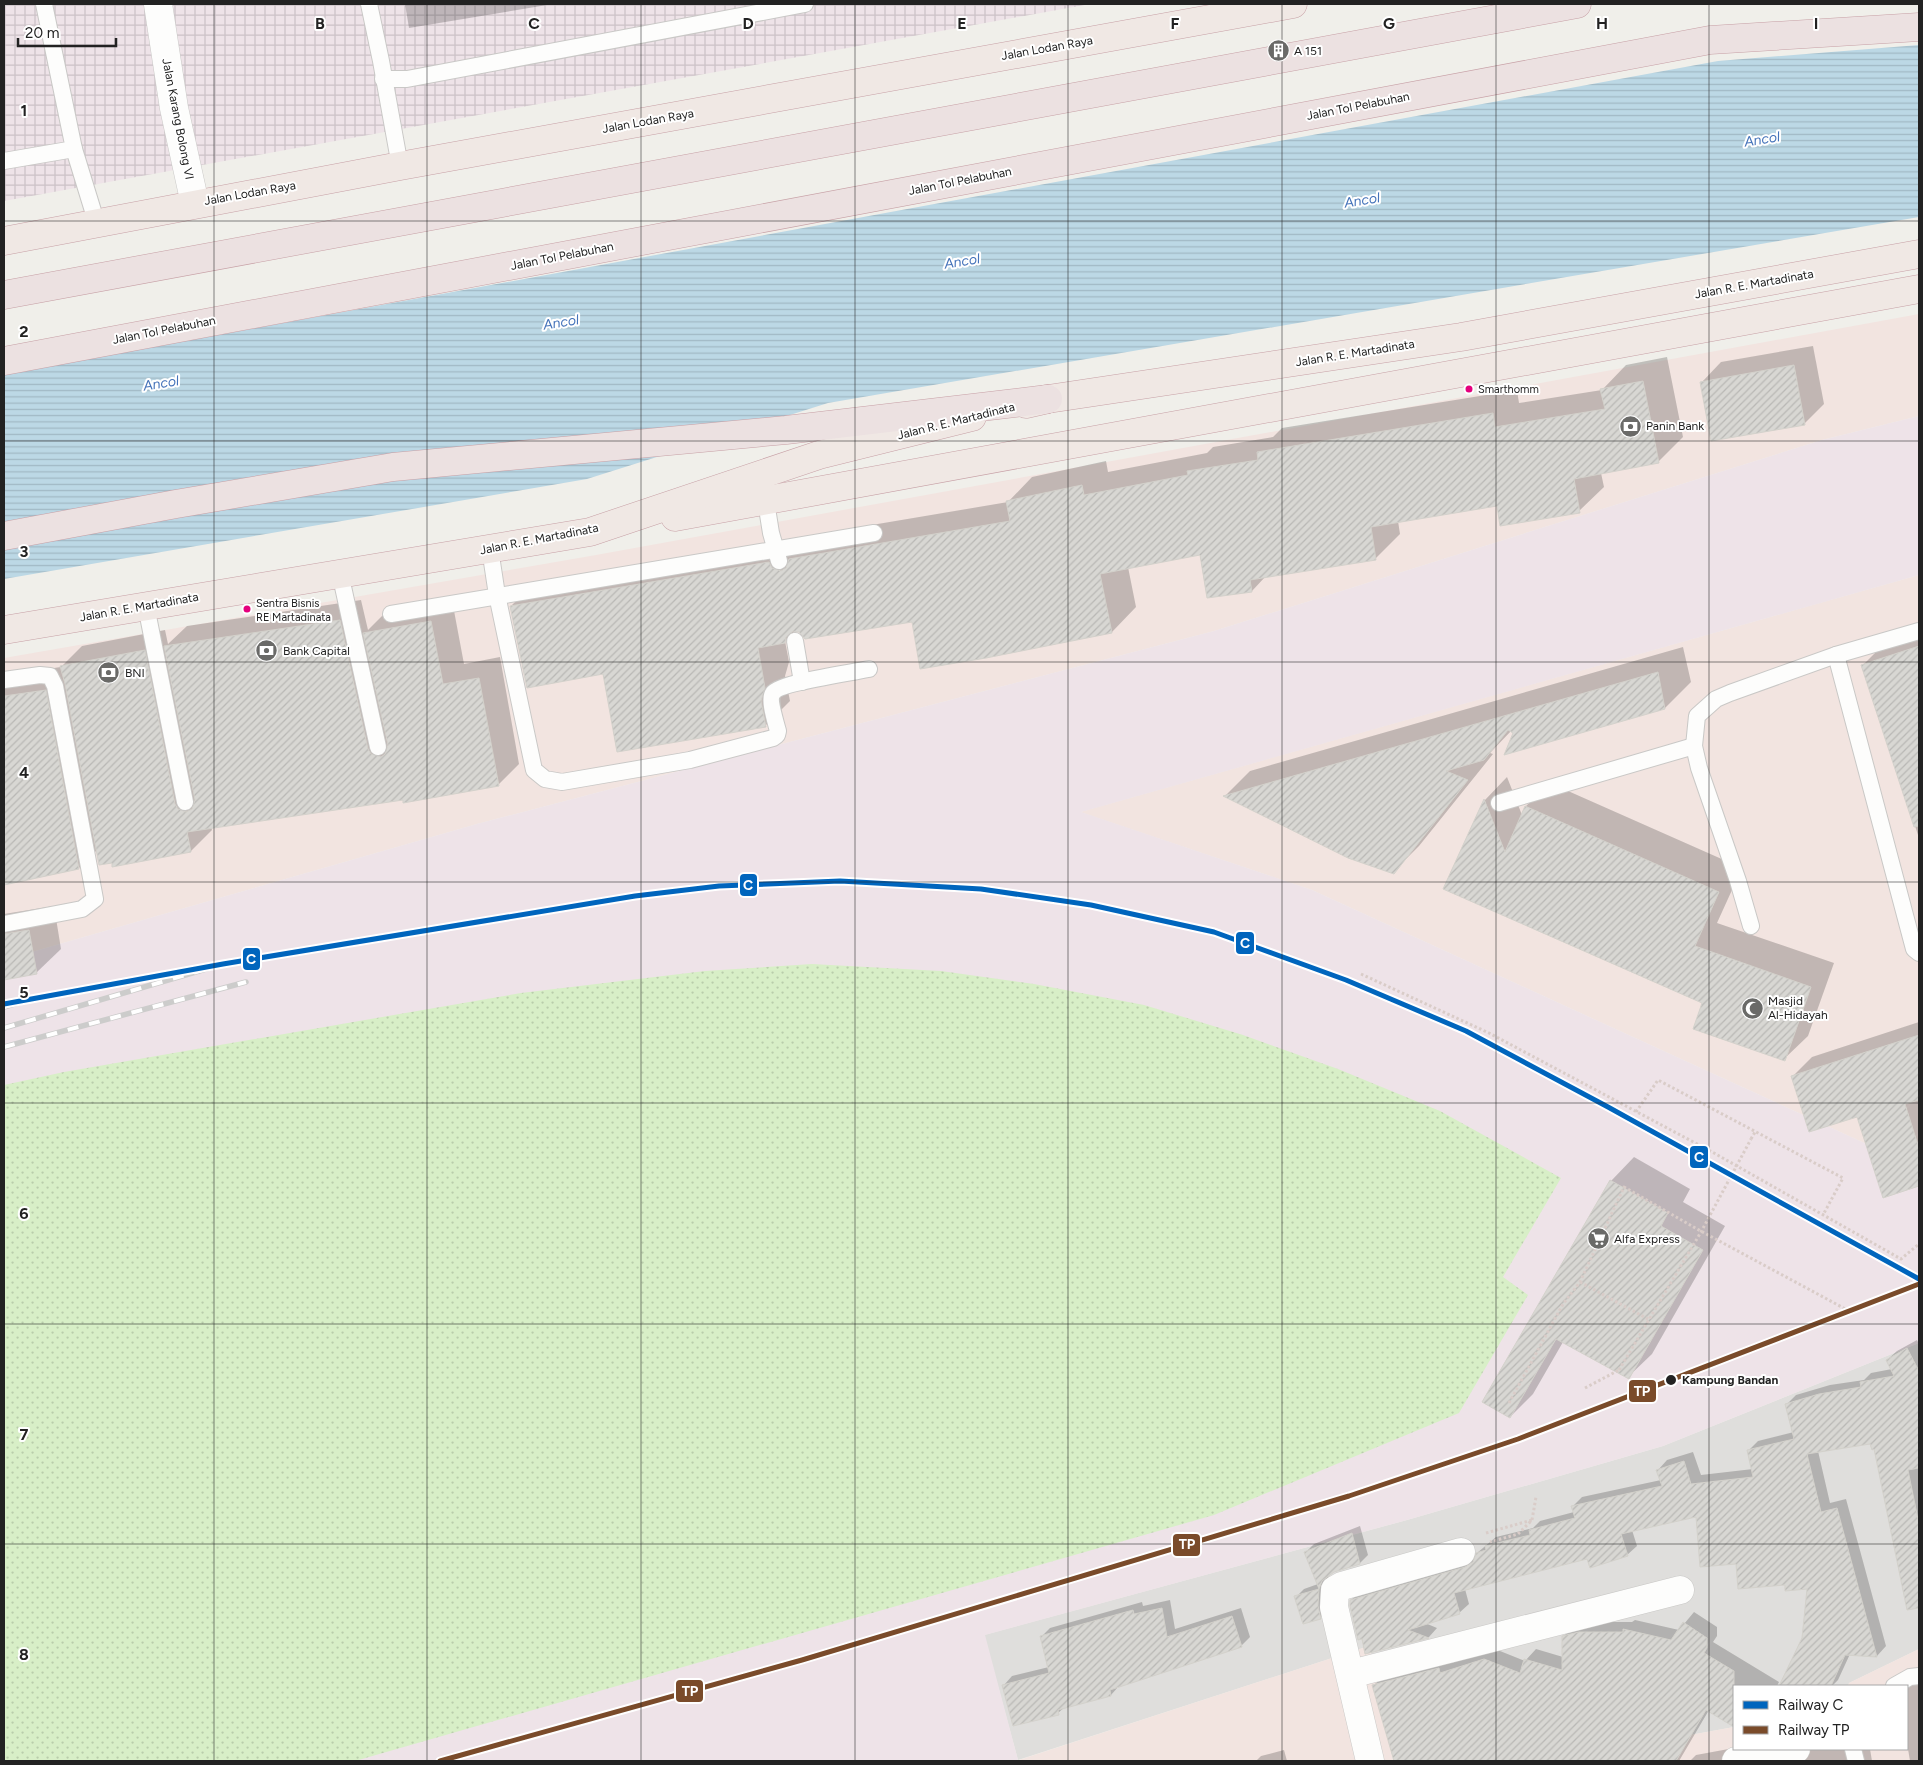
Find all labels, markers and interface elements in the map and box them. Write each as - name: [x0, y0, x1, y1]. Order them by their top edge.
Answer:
- text: B: [315, 14, 325, 33]
- text: C: [528, 14, 540, 33]
- text: D: [742, 14, 754, 33]
- text: E: [957, 14, 967, 33]
- text: F: [1171, 14, 1180, 33]
- text: G: [1383, 14, 1395, 33]
- text: H: [1596, 14, 1608, 33]
- text: I: [1814, 14, 1818, 33]
- scale bar: [18, 15, 115, 47]
- text: 20 m: [25, 24, 59, 42]
- street label: Jalan Lodan Raya: [1000, 33, 1094, 63]
- building icon: A 151: [1266, 39, 1290, 63]
- place label: A 151: [1294, 44, 1322, 58]
- street label: Jalan Karang Bolong VI: [159, 57, 197, 181]
- street label: Jalan Tol Pelabuhan: [1305, 89, 1411, 123]
- text: 1: [21, 101, 27, 120]
- street label: Jalan Lodan Raya: [601, 106, 695, 136]
- water label: Ancol: [1742, 128, 1782, 151]
- street label: Jalan Tol Pelabuhan: [907, 164, 1013, 198]
- street label: Jalan Lodan Raya: [203, 178, 297, 208]
- water label: Ancol: [1342, 189, 1382, 212]
- street label: Jalan Tol Pelabuhan: [509, 239, 615, 273]
- water label: Ancol: [942, 250, 982, 273]
- street label: Jalan R. E. Martadinata: [1693, 267, 1815, 301]
- water label: Ancol: [541, 311, 581, 334]
- street label: Jalan Tol Pelabuhan: [111, 313, 217, 347]
- text: 2: [19, 322, 29, 341]
- street label: Jalan R. E. Martadinata: [1294, 337, 1416, 369]
- water label: Ancol: [141, 372, 181, 395]
- place label: Smarthomm: [1478, 383, 1539, 396]
- marker: Smarthomm: [1464, 384, 1474, 394]
- street label: Jalan R. E. Martadinata: [896, 400, 1016, 442]
- bank icon: Panin Bank: [1618, 414, 1642, 438]
- place label: Panin Bank: [1646, 419, 1704, 433]
- street label: Jalan R. E. Martadinata: [479, 521, 599, 557]
- text: 3: [20, 542, 29, 561]
- street label: Jalan R. E. Martadinata: [78, 590, 200, 624]
- place label: Sentra Bisnis RE Martadinata: [256, 597, 331, 624]
- marker: Sentra Bisnis RE Martadinata: [242, 604, 252, 614]
- bank icon: Bank Capital: [255, 639, 279, 663]
- place label: Bank Capital: [283, 644, 350, 658]
- bank icon: BNI: [97, 661, 121, 685]
- place label: BNI: [125, 666, 145, 680]
- text: 4: [19, 763, 29, 782]
- line badge: C: [739, 873, 758, 897]
- text: C: [743, 877, 753, 894]
- line badge: C: [1235, 931, 1255, 955]
- text: C: [1240, 935, 1250, 952]
- line badge: C: [242, 947, 261, 971]
- text: C: [246, 951, 256, 968]
- text: 5: [19, 983, 29, 1002]
- place label: Masjid Al-Hidayah: [1768, 994, 1828, 1022]
- mosque icon: Masjid Al-Hidayah: [1740, 996, 1764, 1020]
- line badge: C: [1689, 1145, 1709, 1169]
- text: C: [1694, 1149, 1704, 1166]
- text: 6: [19, 1204, 29, 1223]
- supermarket icon: Alfa Express: [1586, 1227, 1610, 1251]
- place label: Alfa Express: [1614, 1232, 1680, 1246]
- marker: Kampung Bandan: [1664, 1373, 1678, 1387]
- place label: Kampung Bandan: [1682, 1373, 1778, 1387]
- line badge: TP: [1628, 1379, 1657, 1403]
- text: TP: [1634, 1383, 1651, 1400]
- text: 7: [20, 1425, 29, 1444]
- line badge: TP: [1172, 1533, 1201, 1557]
- text: TP: [1179, 1536, 1196, 1553]
- text: 8: [19, 1645, 29, 1664]
- line badge: TP: [675, 1679, 704, 1703]
- text: TP: [682, 1683, 699, 1700]
- legend: [1733, 1685, 1908, 1750]
- text: Railway C: [1778, 1696, 1844, 1714]
- text: Railway TP: [1778, 1721, 1850, 1739]

